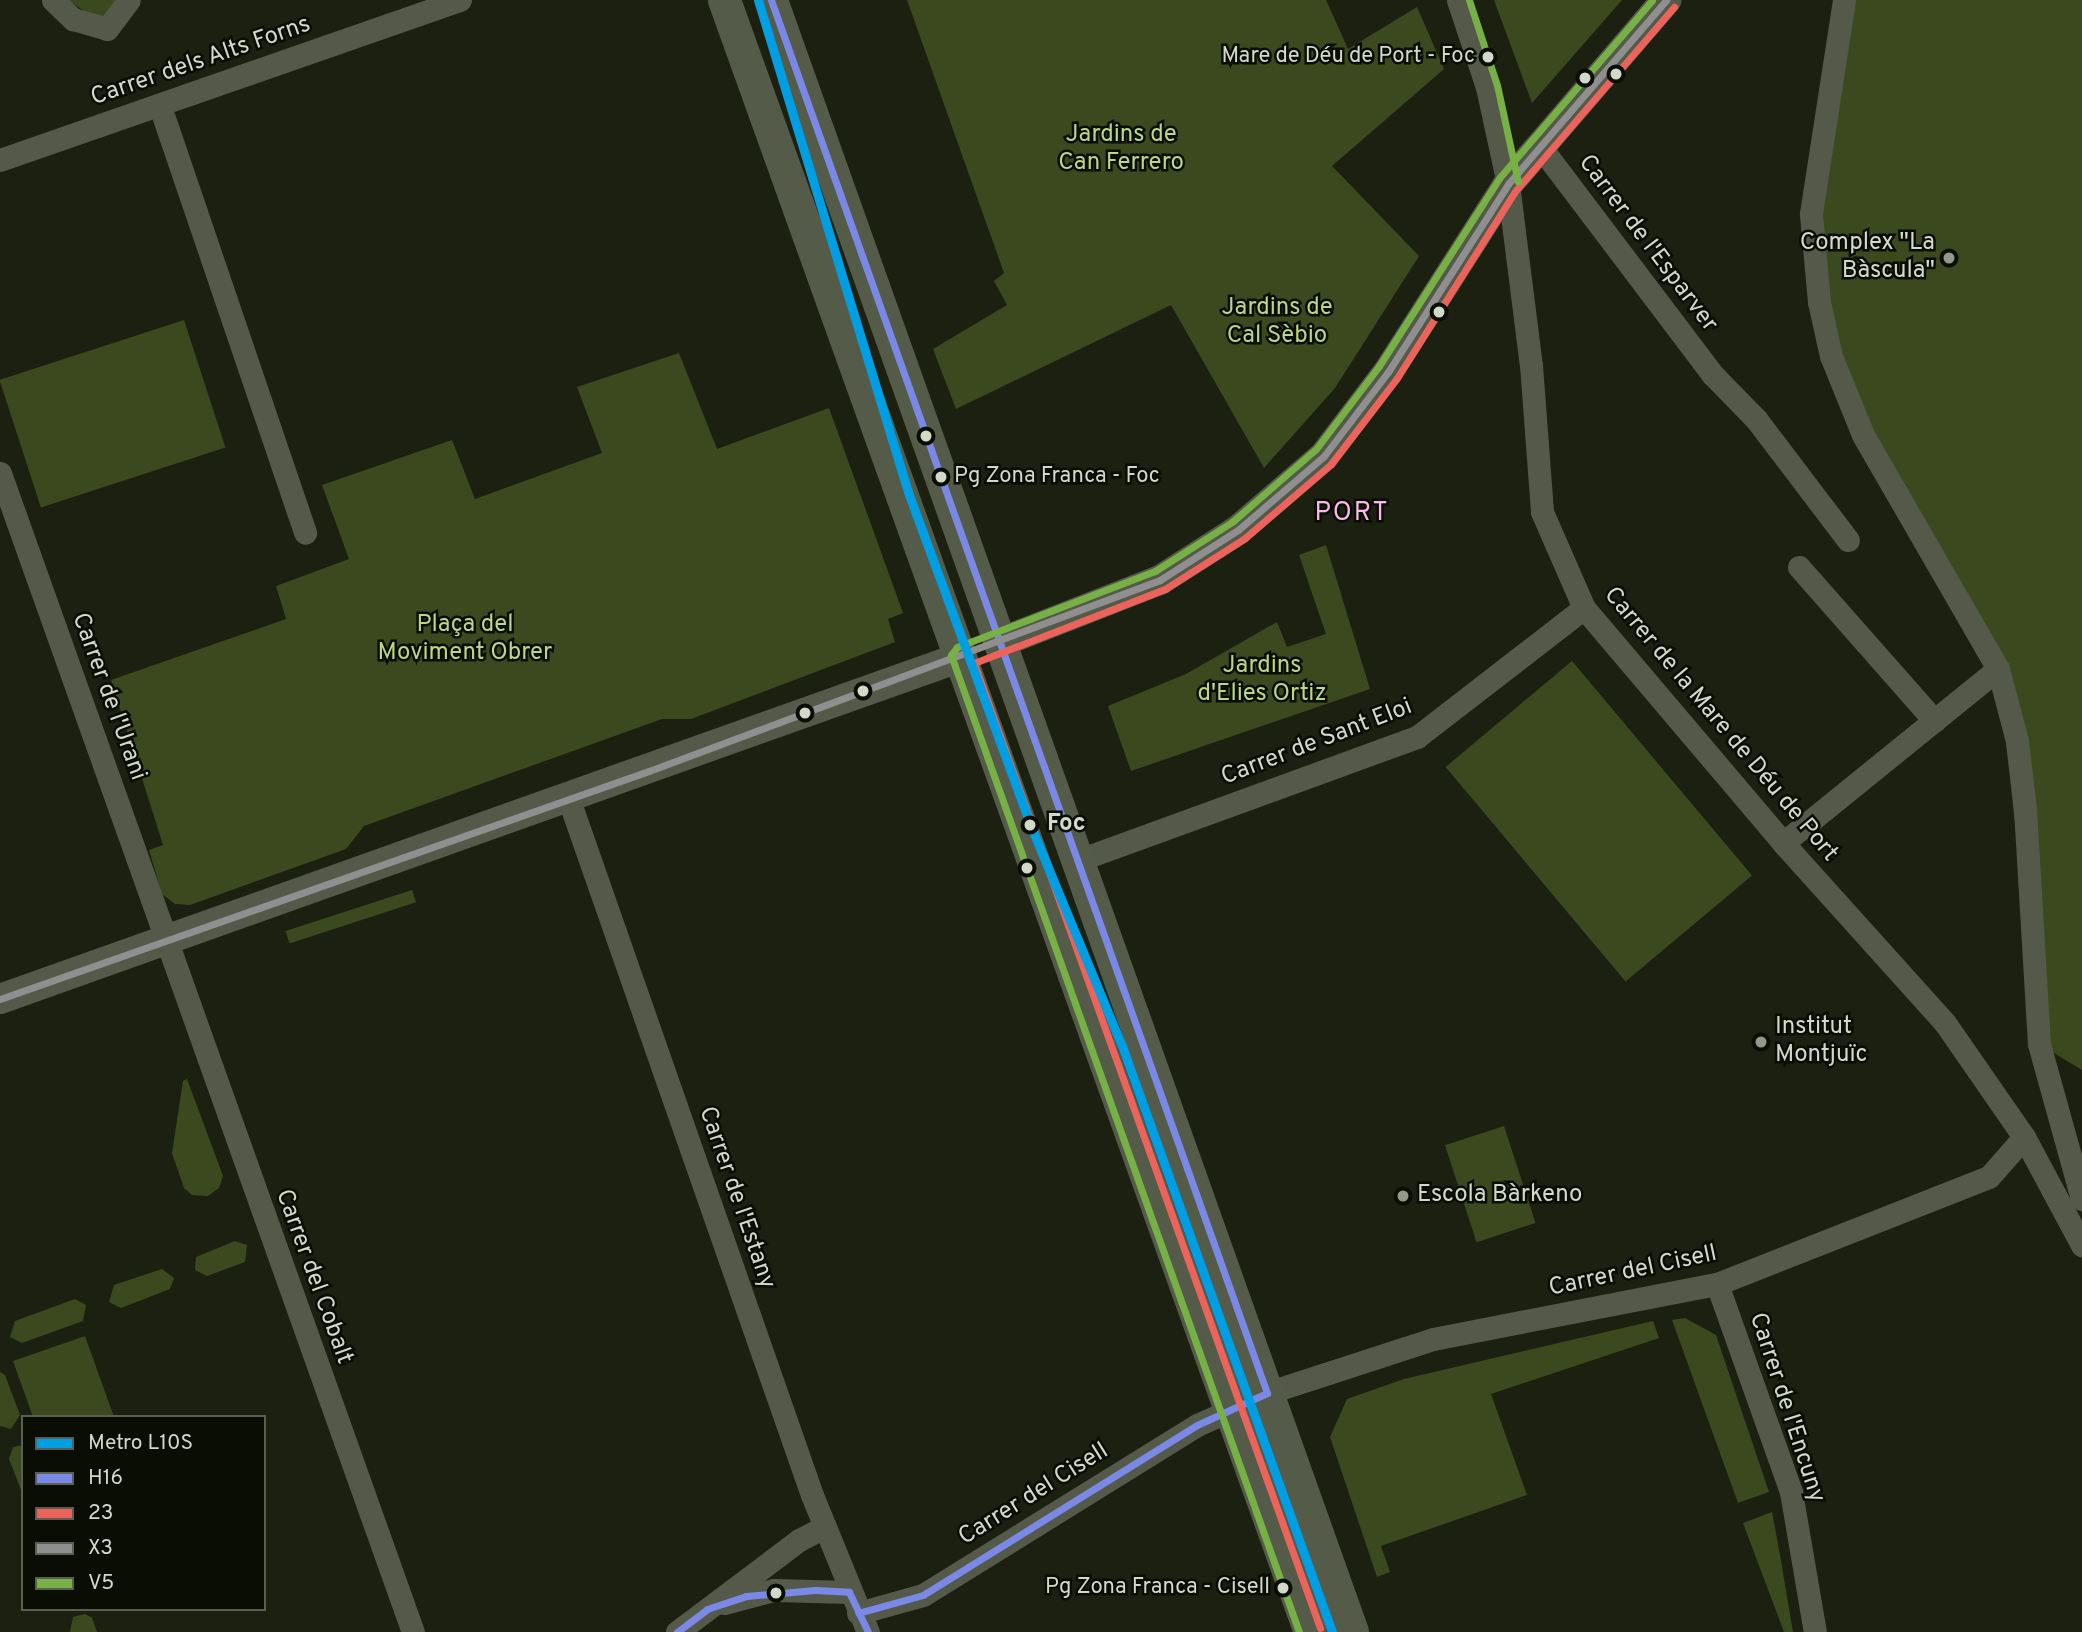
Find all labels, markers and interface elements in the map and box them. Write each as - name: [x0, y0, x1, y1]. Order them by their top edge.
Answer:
- street label: Carrer dels Alts Forns: [87, 11, 315, 113]
- place label: Mare de Déu de Port - Foc: [1222, 44, 1475, 70]
- marker: Mare de Déu de Port - Foc: [1481, 50, 1495, 64]
- unlabelled marker: [1609, 67, 1623, 81]
- unlabelled marker: [1578, 71, 1592, 85]
- park label: Jardins de Can Ferrero: [1058, 122, 1184, 178]
- street label: Carrer de l'Esparver: [1571, 150, 1723, 338]
- place label: Complex "La Bàscula": [1800, 230, 1935, 286]
- marker: Complex "La Bàscula": [1941, 250, 1957, 266]
- park label: Jardins de Cal Sèbio: [1221, 295, 1333, 351]
- unlabelled marker: [1432, 305, 1446, 319]
- unlabelled marker: [919, 429, 933, 443]
- place label: Pg Zona Franca - Foc: [954, 464, 1160, 490]
- marker: Pg Zona Franca - Foc: [934, 470, 948, 484]
- district label: PORT: [1315, 498, 1389, 530]
- street label: Carrer de la Mare de Déu de Port: [1597, 582, 1843, 868]
- street label: Carrer de l'Urani: [64, 609, 152, 785]
- park label: Plaça del Moviment Obrer: [378, 612, 552, 668]
- park label: Jardins d'Elies Ortiz: [1197, 653, 1327, 709]
- unlabelled marker: [856, 684, 870, 698]
- street label: Carrer de Sant Eloi: [1218, 693, 1416, 793]
- unlabelled marker: [798, 706, 812, 720]
- place label: Foc: [1047, 811, 1086, 839]
- marker: Foc: [1019, 814, 1041, 836]
- unlabelled marker: [1020, 861, 1034, 875]
- place label: Institut Montjuïc: [1775, 1014, 1868, 1070]
- marker: Institut Montjuïc: [1753, 1034, 1769, 1050]
- street label: Carrer de l'Estany: [691, 1103, 781, 1293]
- place label: Escola Bàrkeno: [1417, 1182, 1582, 1210]
- street label: Carrer del Cobalt: [268, 1186, 358, 1368]
- marker: Escola Bàrkeno: [1395, 1188, 1411, 1204]
- street label: Carrer del Cisell: [1546, 1240, 1720, 1304]
- street label: Carrer de l'Encuny: [1742, 1310, 1830, 1506]
- legend: [21, 1415, 266, 1611]
- text: Metro L10S: [88, 1430, 193, 1457]
- street label: Carrer del Cisell: [954, 1437, 1114, 1553]
- text: H16: [88, 1465, 123, 1492]
- text: 23: [88, 1500, 114, 1527]
- text: X3: [88, 1535, 113, 1562]
- text: V5: [88, 1570, 114, 1597]
- place label: Pg Zona Franca - Cisell: [1045, 1575, 1270, 1601]
- marker: Pg Zona Franca - Cisell: [1276, 1581, 1290, 1595]
- unlabelled marker: [769, 1586, 783, 1600]

